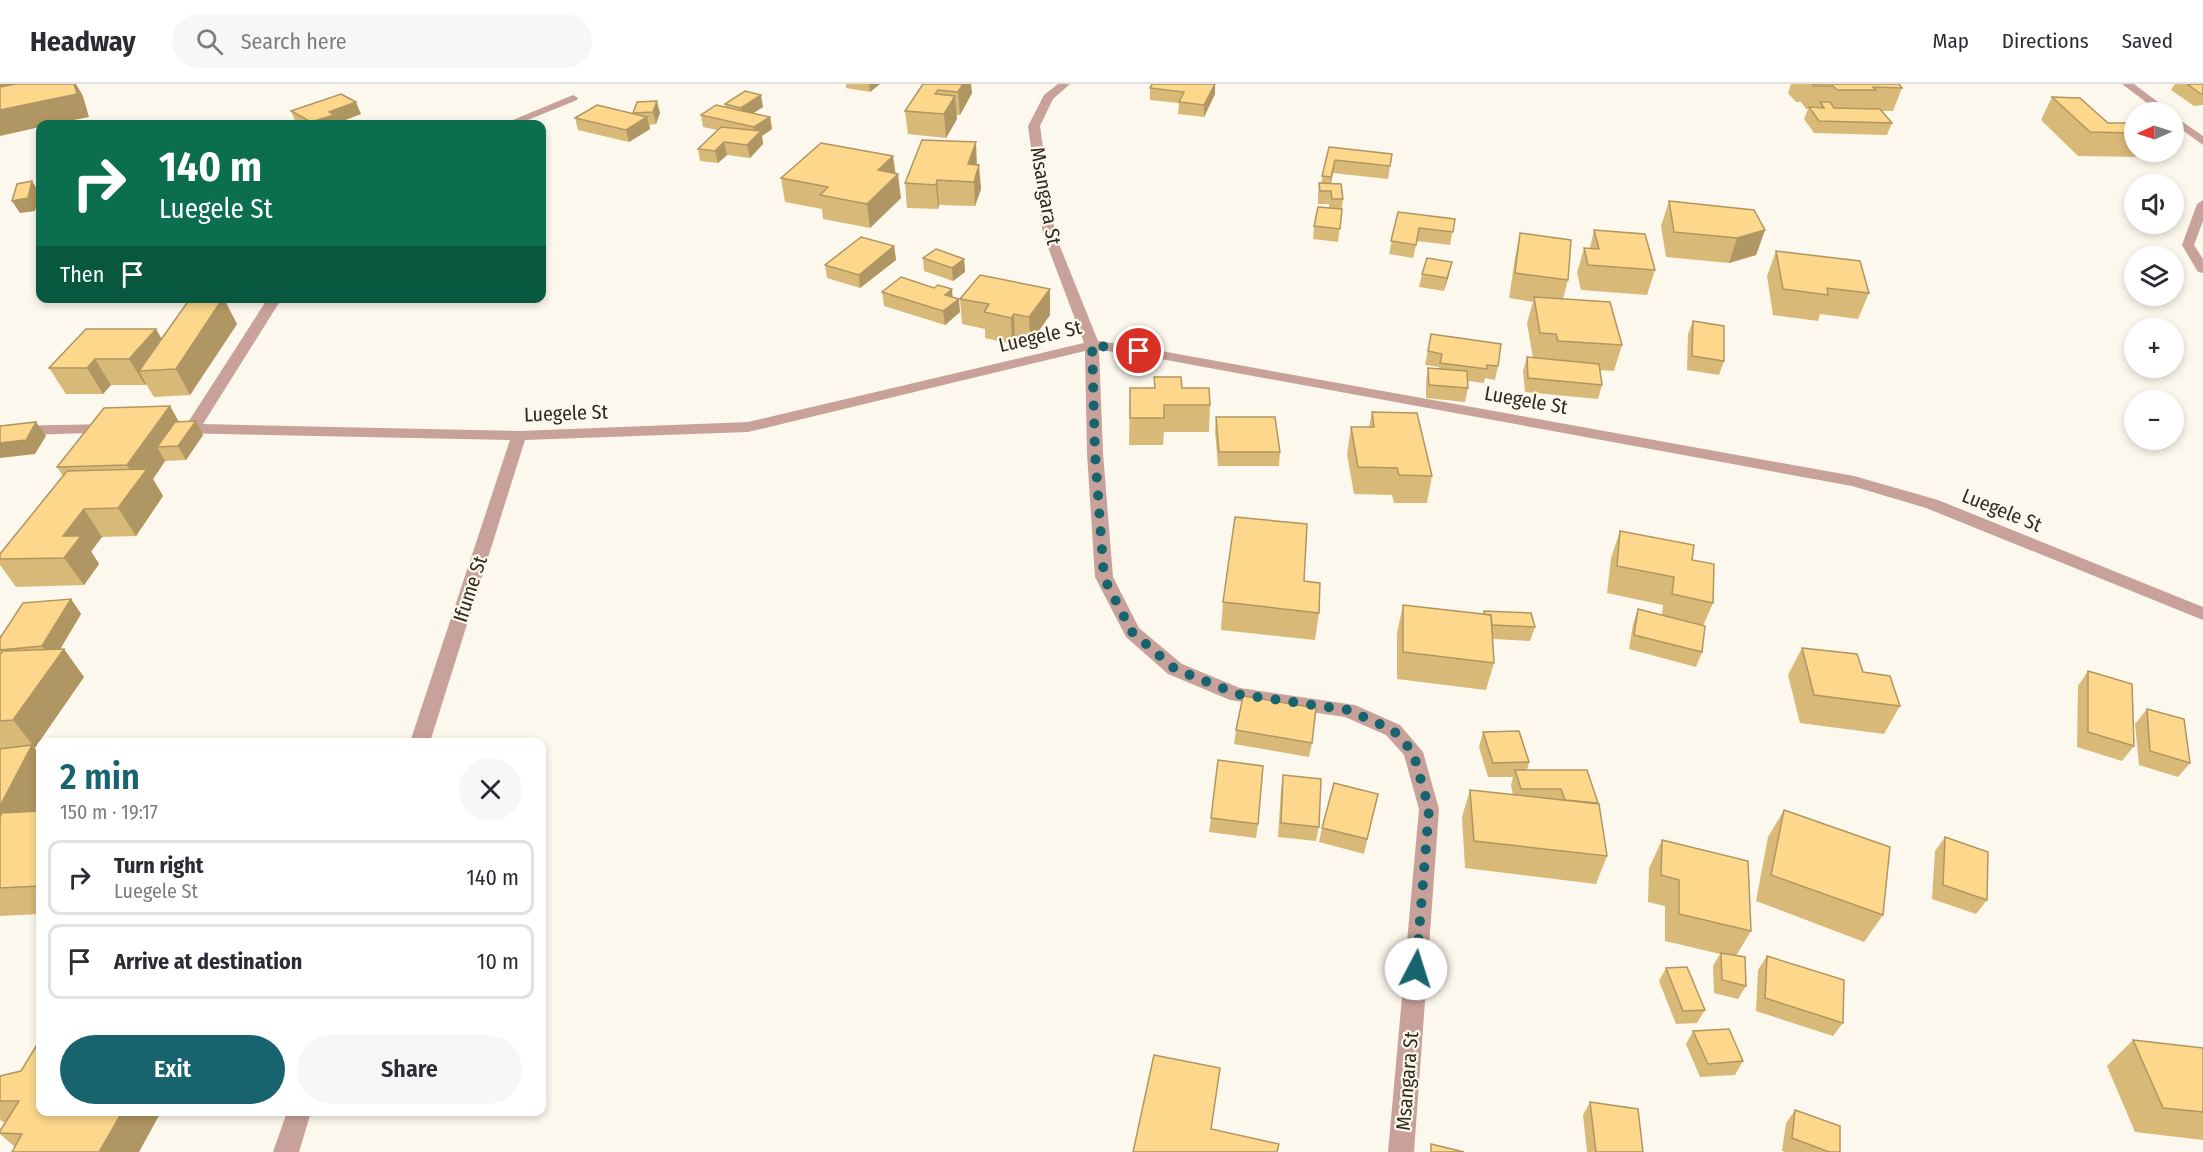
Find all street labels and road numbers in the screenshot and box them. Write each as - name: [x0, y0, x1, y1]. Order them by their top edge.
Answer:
- street label: Msangara St: [1026, 145, 1067, 247]
- street label: Luegele St: [996, 315, 1084, 357]
- street label: Luegele St: [1483, 381, 1570, 419]
- street label: Luegele St: [524, 400, 609, 426]
- street label: Luegele St: [1959, 483, 2046, 537]
- street label: Ifume St: [448, 552, 492, 625]
- street label: Msangara St: [1391, 1030, 1423, 1131]

